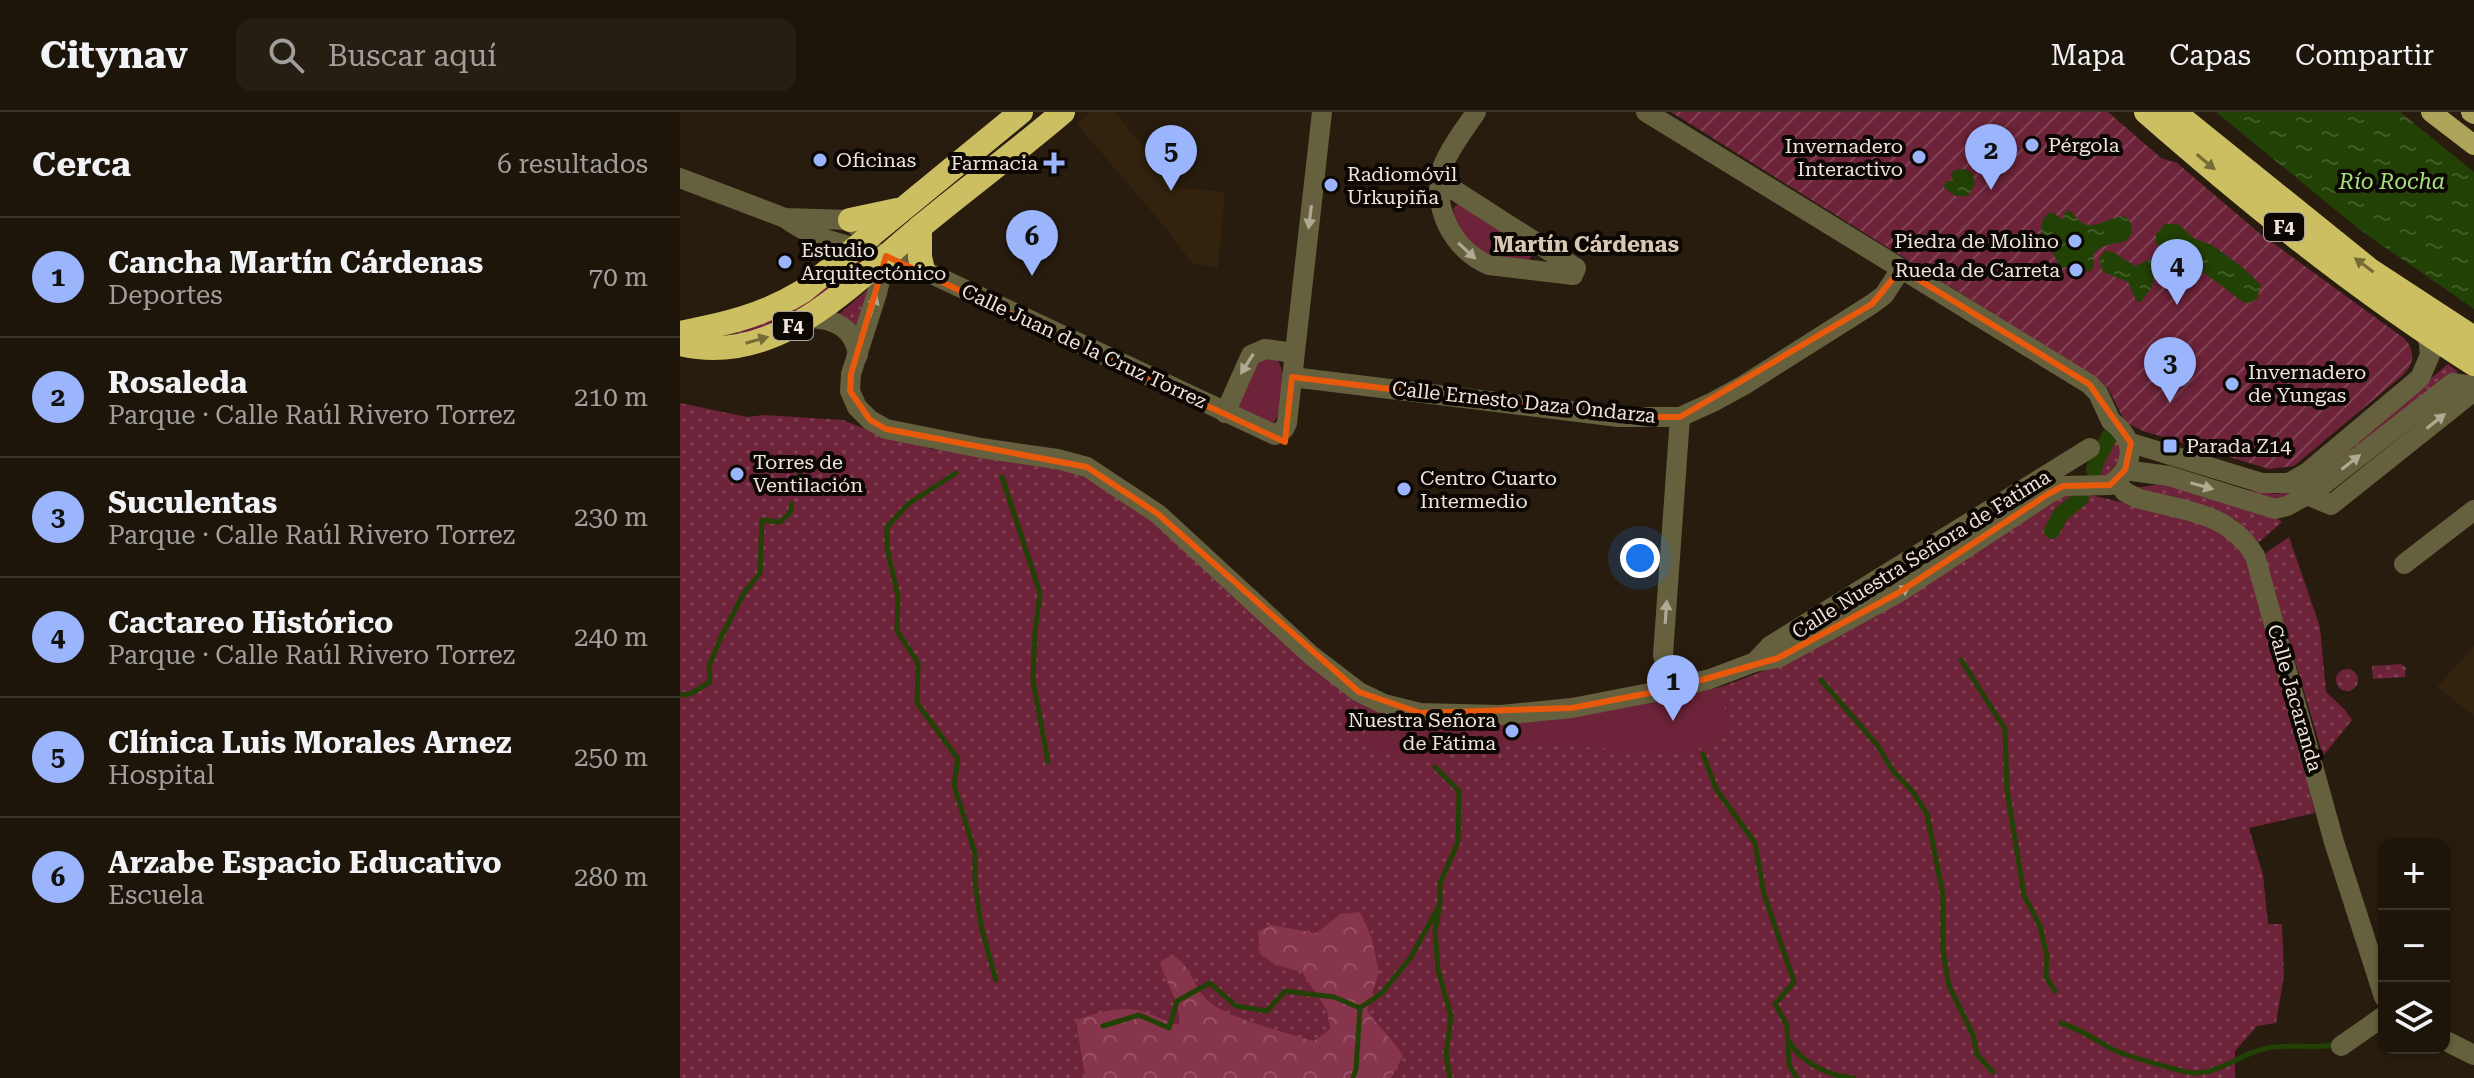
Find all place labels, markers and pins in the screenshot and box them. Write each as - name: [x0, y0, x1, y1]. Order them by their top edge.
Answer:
- pin: 2: [1965, 124, 2017, 190]
- pin: 5: [1145, 125, 1197, 191]
- place label: Pérgola: [2048, 133, 2120, 157]
- place label: Invernadero Interactivo: [1785, 134, 1903, 181]
- marker: Pérgola: [2023, 136, 2041, 154]
- place label: Oficinas: [836, 148, 916, 172]
- marker: Invernadero Interactivo: [1910, 148, 1928, 166]
- marker: Oficinas: [811, 151, 829, 169]
- place label: Farmacia: [951, 151, 1038, 175]
- marker: Farmacia: [1045, 154, 1063, 172]
- place label: Radiomóvil Urkupiña: [1347, 162, 1457, 209]
- marker: Radiomóvil Urkupiña: [1322, 176, 1340, 194]
- pin: 6: [1006, 210, 1058, 276]
- place label: Piedra de Molino: [1894, 229, 2059, 253]
- marker: Piedra de Molino: [2066, 232, 2084, 250]
- place label: Estudio Arquitectónico: [801, 238, 946, 285]
- pin: 4: [2151, 239, 2203, 305]
- marker: Estudio Arquitectónico: [776, 253, 794, 271]
- place label: Rueda de Carreta: [1895, 258, 2060, 282]
- marker: Rueda de Carreta: [2067, 261, 2085, 279]
- pin: 3: [2144, 337, 2196, 403]
- place label: Invernadero de Yungas: [2248, 360, 2366, 407]
- marker: Invernadero de Yungas: [2223, 375, 2241, 393]
- place label: Parada Z14: [2186, 434, 2292, 458]
- marker: Parada Z14: [2161, 437, 2179, 455]
- place label: Torres de Ventilación: [753, 450, 863, 497]
- marker: Torres de Ventilación: [728, 465, 746, 483]
- place label: Centro Cuarto Intermedio: [1420, 466, 1557, 513]
- marker: Centro Cuarto Intermedio: [1395, 480, 1413, 498]
- pin: 1: [1647, 655, 1699, 721]
- place label: Nuestra Señora de Fátima: [1348, 708, 1496, 755]
- marker: Nuestra Señora de Fátima: [1503, 722, 1521, 740]

